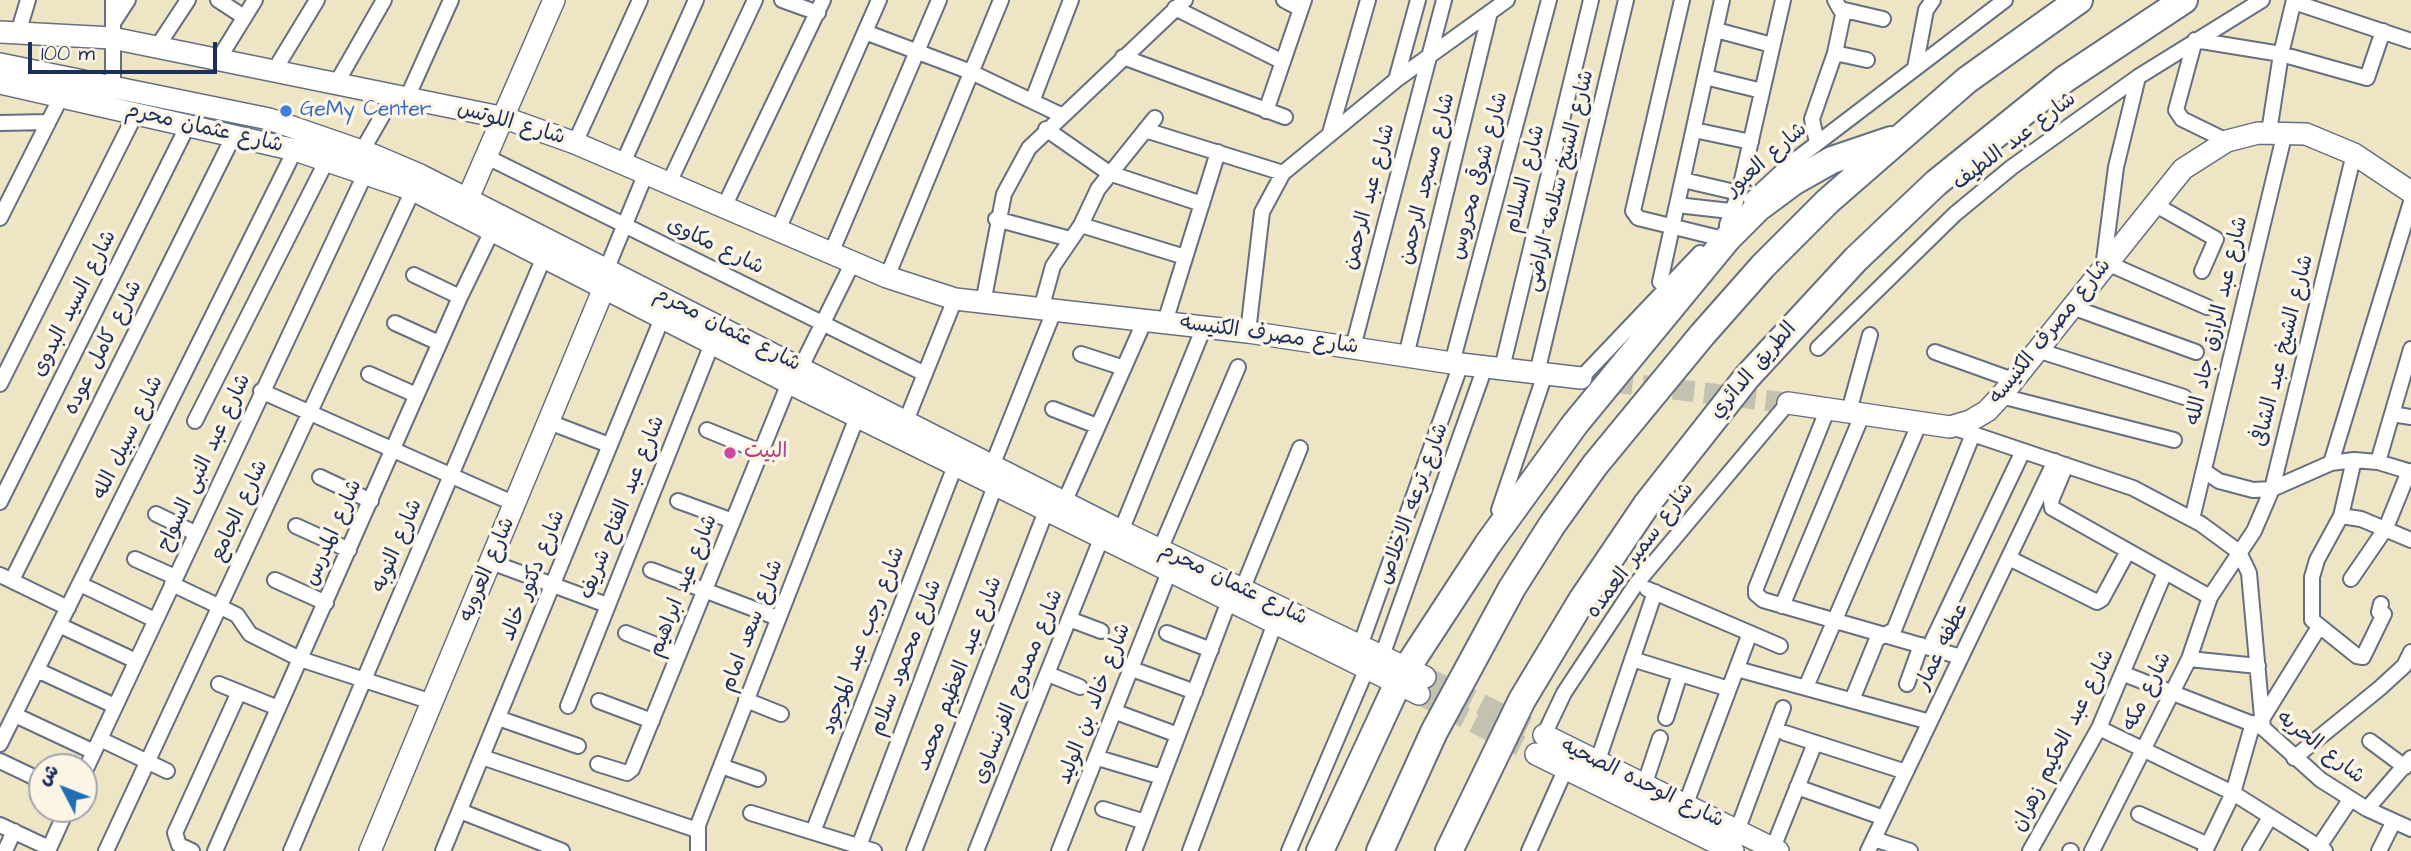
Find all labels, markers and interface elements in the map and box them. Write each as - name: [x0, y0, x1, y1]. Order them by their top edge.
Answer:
- scale bar: [32, 28, 220, 72]
- text: 100 m: [41, 39, 95, 68]
- street label: شارع الشيخ سلامه الراضى: [1521, 68, 1601, 294]
- street label: شارع عبد اللطيف: [1948, 87, 2082, 197]
- street label: شارع شوقى محروس: [1445, 89, 1515, 263]
- street label: شارع مسجد الرحمن: [1394, 91, 1462, 267]
- street label: شارع اللوتس: [454, 97, 568, 151]
- place label: GeMy Center: [300, 98, 431, 124]
- street label: شارع عثمان محرم: [123, 99, 285, 159]
- marker: GeMy Center: [278, 103, 294, 119]
- street label: شارع العبور: [1721, 118, 1813, 202]
- street label: شارع عبد الرحمن: [1338, 121, 1402, 273]
- street label: شارع السلام: [1500, 123, 1552, 235]
- street label: شارع مكاوى: [662, 213, 768, 281]
- street label: شارع عبد الرازق جاد الله: [2182, 214, 2254, 428]
- street label: شارع السيد البدوى: [27, 226, 123, 382]
- street label: شارع الشيخ عبد الشافى: [2248, 252, 2320, 450]
- street label: شارع مصرف الكنيسه: [1985, 254, 2117, 410]
- street label: شارع كامل عوده: [59, 277, 149, 419]
- street label: شارع عثمان محرم: [649, 282, 805, 378]
- street label: شارع مصرف الكنيسه: [1178, 311, 1360, 361]
- street label: الطريق الدائري: [1705, 317, 1803, 425]
- street label: شارع عبد النبى السواح: [153, 370, 257, 556]
- street label: شارع سبيل الله: [88, 372, 170, 504]
- street label: شارع عبد الفتاح شريف: [575, 413, 671, 603]
- street label: شارع ترعه الاخلاص: [1373, 420, 1455, 588]
- place label: البيت: [744, 440, 788, 466]
- marker: البيت: [722, 445, 738, 461]
- street label: شارع الجامع: [206, 456, 274, 566]
- street label: شارع المدرس: [299, 476, 369, 590]
- street label: شارع سمير العمده: [1582, 478, 1700, 624]
- street label: شارع النوبه: [367, 496, 429, 596]
- street label: شارع دكتور خالد: [496, 507, 572, 645]
- street label: شارع عيد ابراهيم: [644, 511, 724, 661]
- street label: شارع العروبه: [455, 514, 521, 626]
- street label: شارع عثمان محرم: [1155, 538, 1311, 632]
- street label: شارع رجب عبد الموجود: [817, 543, 911, 739]
- street label: شارع سعد امام: [716, 556, 790, 696]
- street label: شارع عبد العظيم محمد: [911, 573, 1009, 775]
- street label: شارع محمود سلام: [866, 576, 948, 740]
- street label: شارع ممدوح الفرنساوى: [968, 586, 1070, 788]
- street label: عطفه عمار: [1911, 599, 1975, 695]
- street label: شارع خالد بن الوليد: [1053, 620, 1137, 788]
- street label: شارع عبد الحكيم زهران: [2007, 646, 2121, 836]
- street label: شارع مكه: [2118, 648, 2178, 736]
- street label: شارع الحريه: [2271, 706, 2369, 790]
- street label: شارع الوحده الصحيه: [1557, 734, 1727, 834]
- north arrow: [28, 753, 98, 823]
- text: ش: [31, 758, 66, 792]

